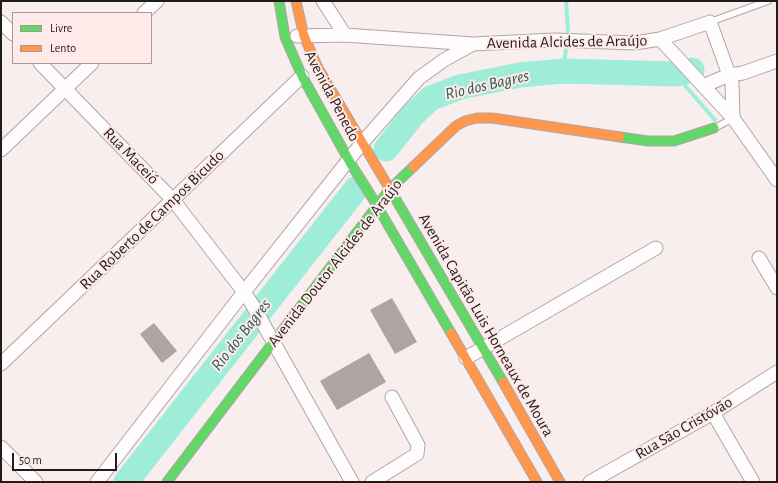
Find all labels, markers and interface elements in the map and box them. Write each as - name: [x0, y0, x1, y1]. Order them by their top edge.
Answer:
- legend: [12, 12, 152, 64]
- text: Livre: [50, 22, 72, 34]
- street label: Avenida Alcides de Araújo: [486, 31, 648, 53]
- text: Lento: [50, 42, 76, 54]
- street label: Avenida Penedo: [300, 47, 364, 145]
- water label: Rio dos Bagres: [443, 65, 531, 105]
- street label: Rua Maceió: [99, 123, 163, 189]
- street label: Rua Roberto de Campos Bicudo: [76, 146, 228, 294]
- street label: Avenida Doutor Alcides de Araújo: [264, 175, 406, 351]
- street label: Avenida Capitão Luis Horneaux de Moura: [414, 210, 558, 440]
- water label: Rio dos Bagres: [207, 295, 275, 375]
- street label: Rua São Cristóvão: [632, 392, 736, 464]
- scale bar: [14, 445, 119, 471]
- text: 50 m: [19, 454, 42, 466]

